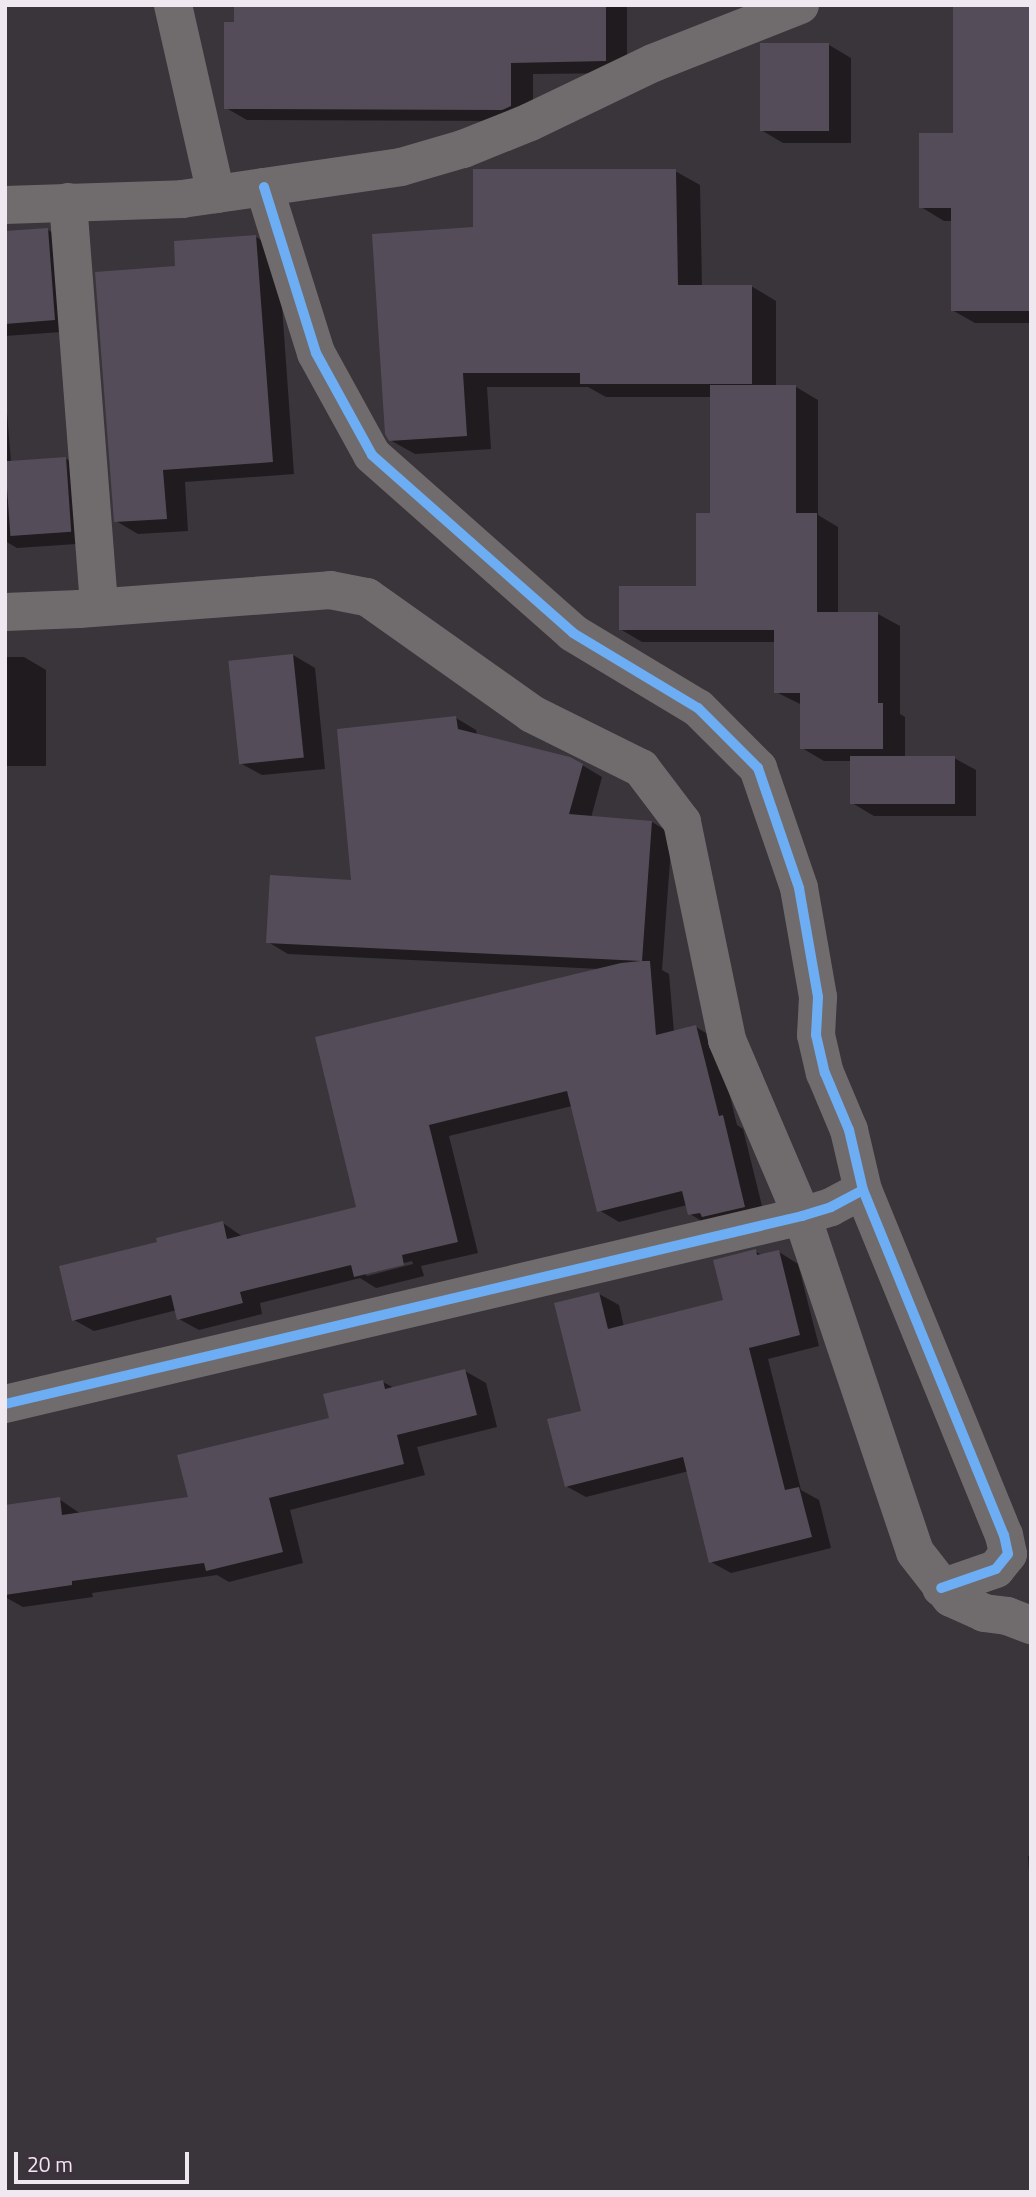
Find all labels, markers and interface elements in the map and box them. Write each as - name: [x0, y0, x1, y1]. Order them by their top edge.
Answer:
- scale bar: [18, 2138, 192, 2182]
- text: 20 m: [27, 2148, 73, 2180]

